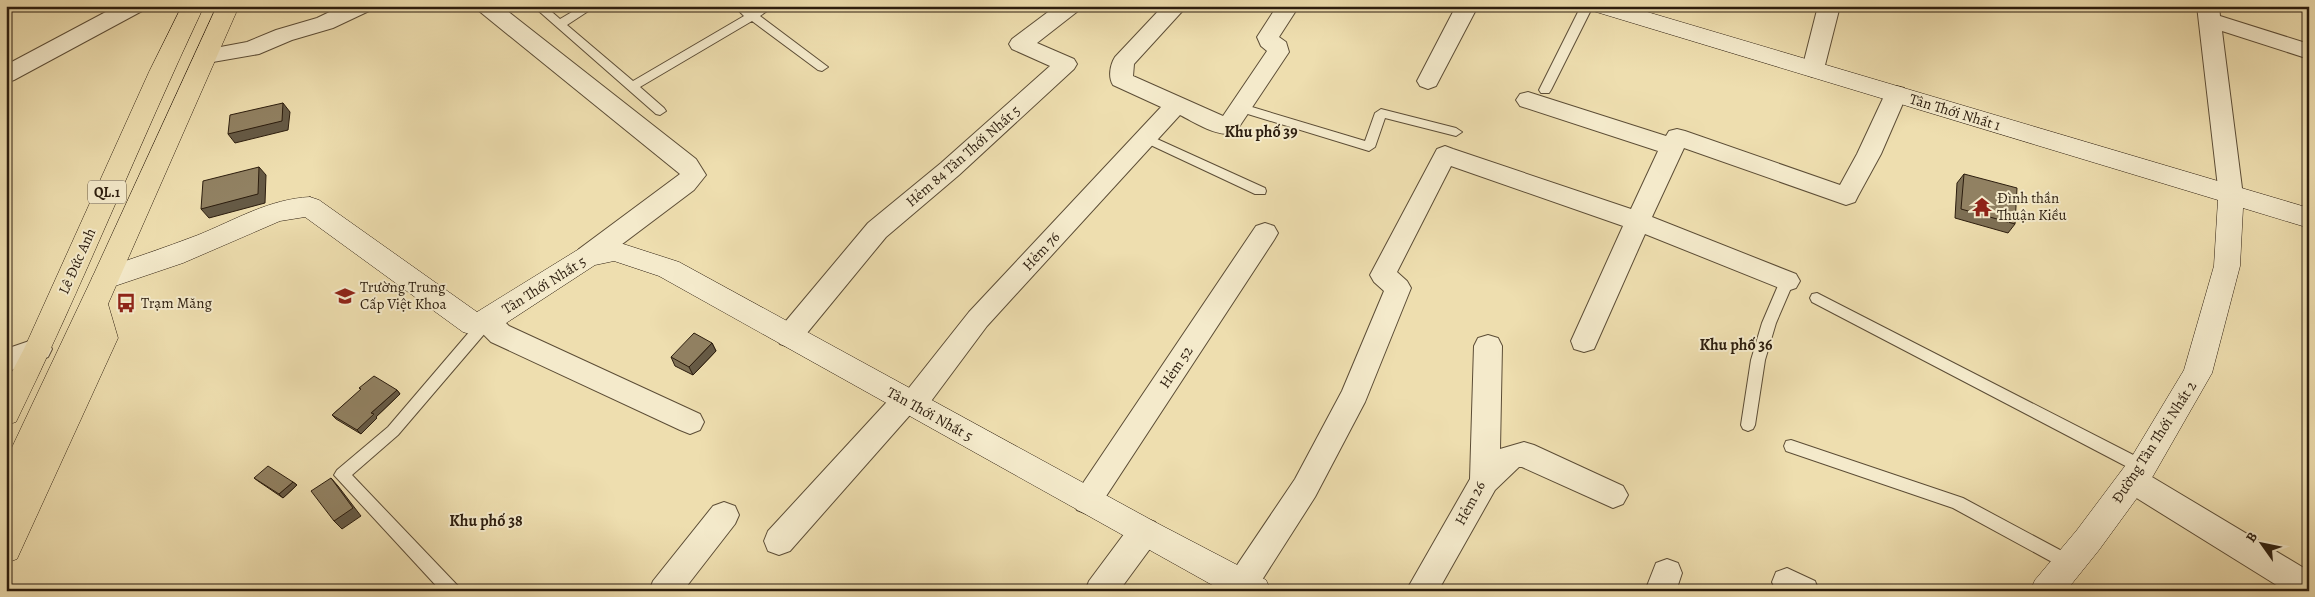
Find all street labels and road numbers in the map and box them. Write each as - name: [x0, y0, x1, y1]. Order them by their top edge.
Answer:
- street label: Tân Thới Nhất 1: [1907, 89, 2003, 135]
- street label: Hẻm 84 Tân Thới Nhất 5: [901, 101, 1025, 211]
- road number: QL.1: [88, 180, 126, 203]
- street label: Lê Đức Anh: [54, 225, 100, 297]
- street label: Hẻm 76: [1018, 227, 1064, 275]
- street label: Tân Thới Nhất 5: [498, 251, 590, 319]
- street label: Hẻm 52: [1155, 342, 1197, 392]
- street label: Đường Tân Thới Nhất 2: [2107, 377, 2201, 507]
- street label: Tân Thới Nhất 5: [883, 382, 977, 446]
- street label: Hẻm 26: [1450, 477, 1490, 529]

